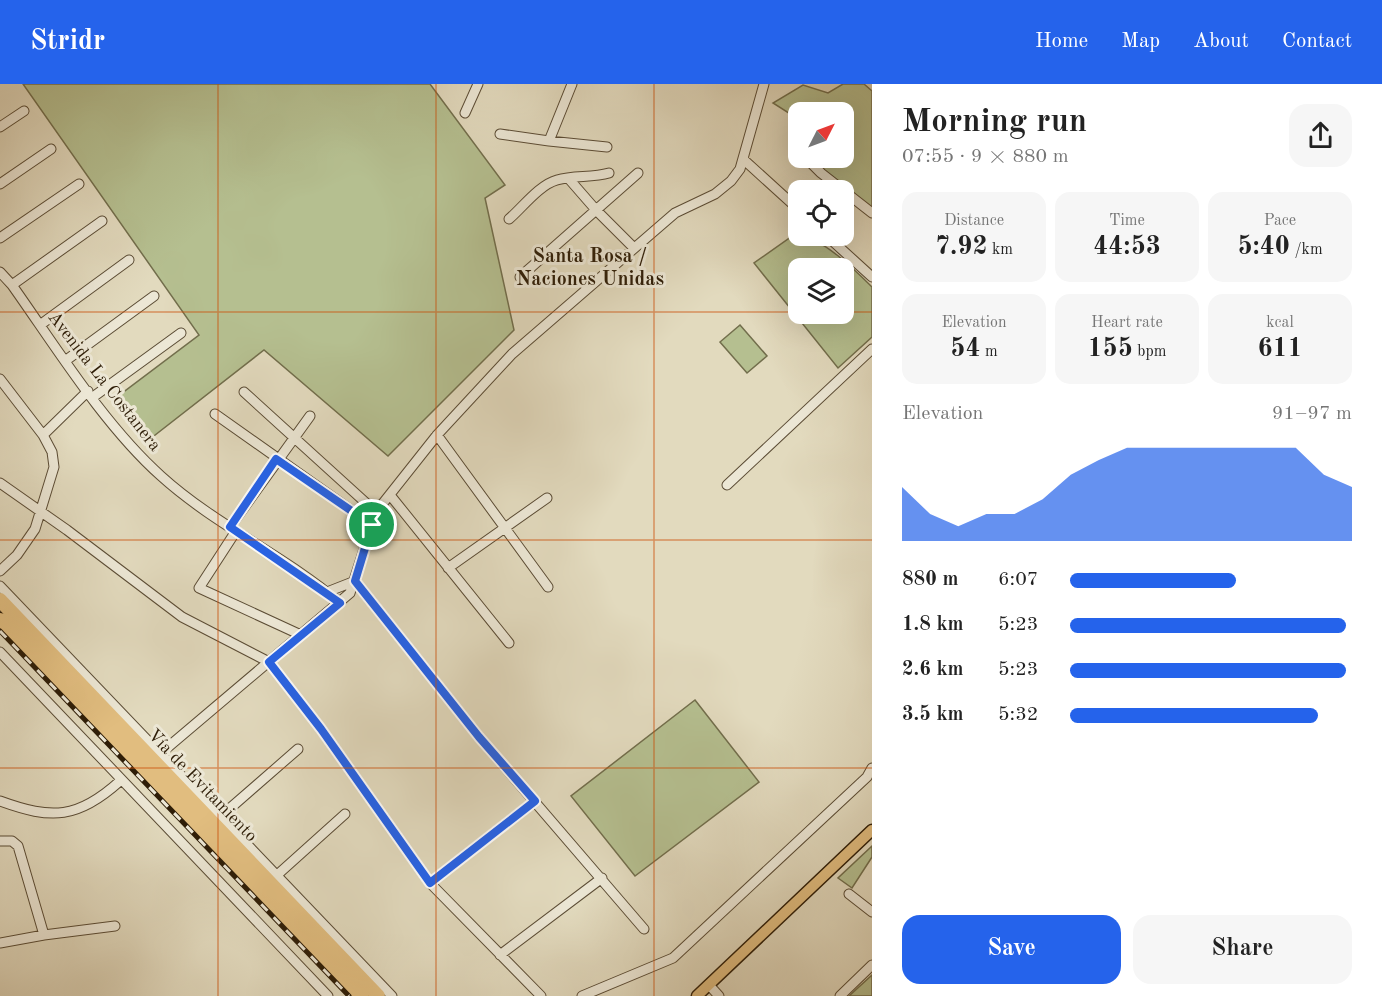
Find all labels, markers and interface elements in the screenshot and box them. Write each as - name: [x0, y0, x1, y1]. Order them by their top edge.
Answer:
- text: Stridr: [30, 28, 105, 56]
- text: Home: [1035, 31, 1088, 52]
- text: Map: [1121, 31, 1160, 52]
- text: About: [1193, 31, 1249, 52]
- text: Contact: [1282, 31, 1352, 52]
- north arrow: [788, 102, 854, 168]
- map controls: [788, 102, 854, 324]
- button: share: [1289, 104, 1352, 167]
- text: Morning run: [902, 106, 1087, 139]
- text: 07:55 · 9 × 880 m: [902, 147, 1069, 167]
- button: locate: [788, 180, 854, 246]
- text: Distance: [944, 213, 1004, 229]
- text: Time: [1109, 213, 1145, 229]
- text: Pace: [1264, 213, 1296, 229]
- text: 7.92: [935, 234, 988, 260]
- text: 44:53: [1093, 234, 1161, 260]
- text: 5:40: [1237, 234, 1290, 260]
- text: km: [988, 242, 1013, 258]
- text: /km: [1290, 242, 1323, 258]
- district label: Santa Rosa / Naciones Unidas: [516, 247, 664, 290]
- button: layers: [788, 258, 854, 324]
- street label: Avenida La Costanera: [44, 308, 164, 455]
- text: Elevation: [941, 315, 1007, 331]
- text: Heart rate: [1091, 315, 1163, 331]
- text: kcal: [1266, 315, 1294, 331]
- text: 54: [950, 336, 980, 362]
- text: 155: [1088, 336, 1133, 362]
- text: 611: [1257, 336, 1303, 362]
- text: m: [980, 344, 998, 360]
- text: bpm: [1133, 344, 1166, 360]
- text: Elevation: [902, 404, 983, 424]
- text: 91–97 m: [1272, 404, 1352, 424]
- pin: [346, 499, 397, 550]
- icon: arrive: [355, 508, 388, 541]
- text: 880 m: [902, 570, 958, 590]
- text: 6:07: [998, 570, 1038, 590]
- text: 1.8 km: [902, 615, 964, 635]
- text: 5:23: [998, 615, 1038, 635]
- text: 2.6 km: [902, 660, 964, 680]
- text: 5:23: [998, 660, 1038, 680]
- text: 3.5 km: [902, 705, 964, 725]
- text: 5:32: [998, 705, 1038, 725]
- street label: Vía de Evitamiento: [144, 726, 261, 846]
- button: Save: [902, 915, 1121, 984]
- button: Share: [1133, 915, 1352, 984]

